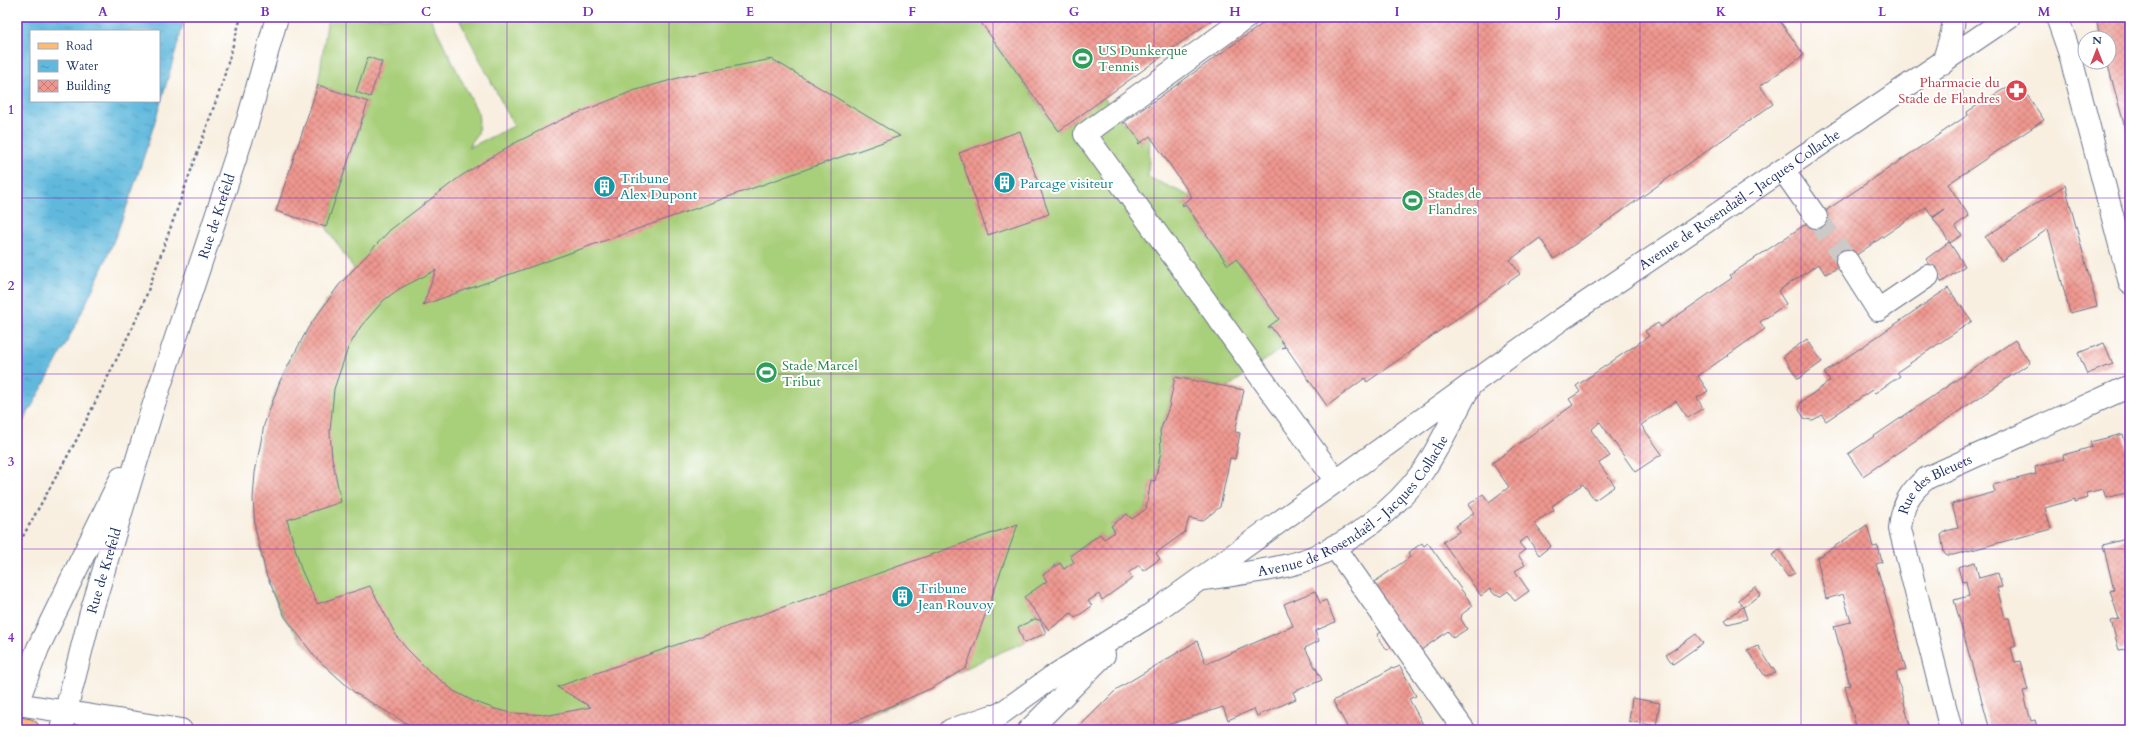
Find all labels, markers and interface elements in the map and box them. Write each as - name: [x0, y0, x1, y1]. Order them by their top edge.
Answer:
- text: A: [98, 3, 108, 21]
- text: B: [260, 3, 270, 21]
- text: C: [421, 3, 431, 21]
- text: D: [582, 3, 594, 21]
- text: E: [746, 3, 754, 21]
- text: F: [908, 3, 916, 21]
- text: G: [1069, 3, 1080, 21]
- text: H: [1229, 3, 1241, 21]
- text: I: [1394, 3, 1400, 21]
- text: J: [1555, 3, 1562, 21]
- text: K: [1716, 3, 1727, 21]
- text: L: [1878, 3, 1887, 21]
- text: M: [2038, 3, 2051, 21]
- legend: [30, 30, 160, 102]
- north arrow: [2077, 30, 2117, 70]
- text: N: [2092, 33, 2102, 48]
- text: Road: [66, 38, 93, 54]
- place label: US Dunkerque Tennis: [1098, 41, 1188, 76]
- sports icon: US Dunkerque Tennis: [1070, 45, 1096, 71]
- text: Water: [65, 58, 99, 74]
- place label: Pharmacie du Stade de Flandres: [1898, 73, 2000, 108]
- pharmacy icon: Pharmacie du Stade de Flandres: [2003, 77, 2029, 103]
- text: Building: [66, 78, 111, 94]
- text: 1: [8, 101, 14, 119]
- street label: Avenue de Rosendaël - Jacques Collache: [1635, 124, 1844, 274]
- place label: Tribune Alex Dupont: [620, 169, 698, 204]
- building icon: Parcage visiteur: [991, 170, 1017, 196]
- street label: Rue de Krefeld: [193, 171, 239, 261]
- building icon: Tribune Alex Dupont: [591, 173, 617, 199]
- place label: Parcage visiteur: [1020, 174, 1114, 193]
- place label: Stades de Flandres: [1428, 184, 1482, 219]
- sports icon: Stades de Flandres: [1399, 188, 1425, 214]
- text: 2: [8, 277, 15, 295]
- place label: Stade Marcel Tribut: [782, 356, 858, 391]
- sports icon: Stade Marcel Tribut: [753, 360, 779, 386]
- street label: Avenue de Rosendaël - Jacques Collache: [1256, 431, 1452, 581]
- street label: Rue des Bleuets: [1893, 449, 1975, 517]
- text: 3: [8, 453, 15, 471]
- street label: Rue de Krefeld: [82, 525, 126, 616]
- place label: Tribune Jean Rouvoy: [916, 579, 994, 614]
- building icon: Tribune Jean Rouvoy: [890, 583, 916, 609]
- text: 4: [8, 629, 15, 647]

